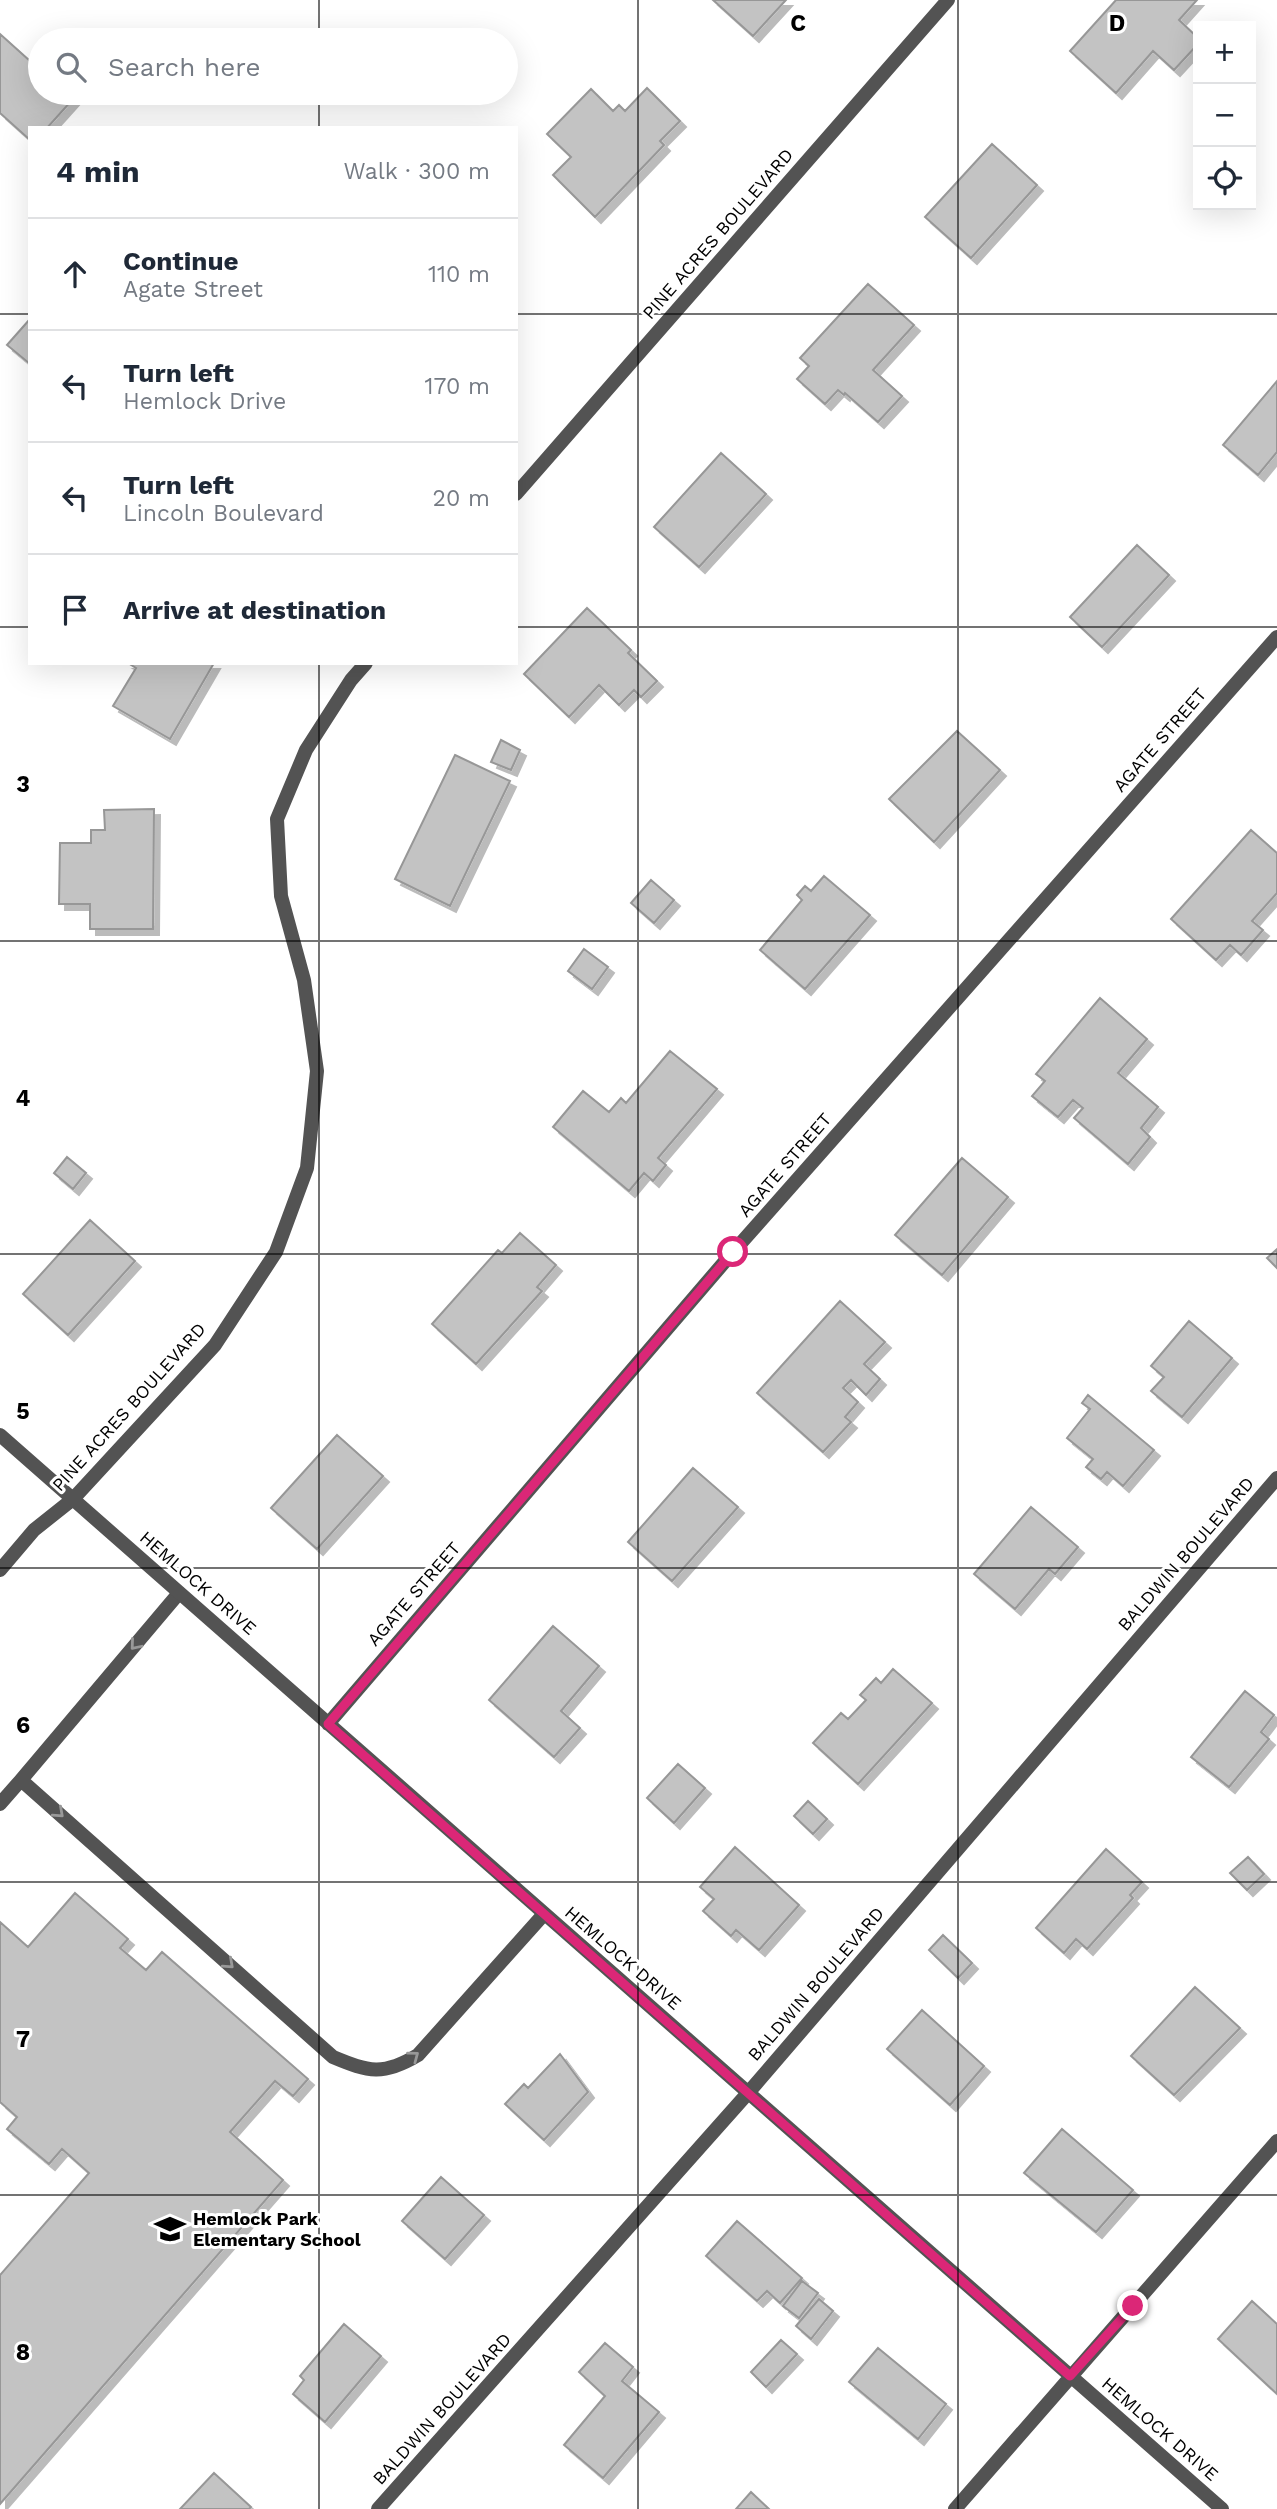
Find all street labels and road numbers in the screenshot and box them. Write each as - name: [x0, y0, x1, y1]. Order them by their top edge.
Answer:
- street label: PINE ACRES BOULEVARD: [638, 144, 797, 323]
- street label: AGATE STREET: [1109, 683, 1211, 796]
- street label: AGATE STREET: [734, 1108, 836, 1221]
- street label: PINE ACRES BOULEVARD: [48, 1318, 210, 1495]
- street label: BALDWIN BOULEVARD: [1113, 1473, 1258, 1635]
- street label: HEMLOCK DRIVE: [136, 1526, 261, 1639]
- street label: AGATE STREET: [363, 1537, 465, 1650]
- street label: HEMLOCK DRIVE: [561, 1901, 686, 2014]
- street label: BALDWIN BOULEVARD: [743, 1903, 888, 2065]
- street label: BALDWIN BOULEVARD: [368, 2329, 515, 2489]
- street label: HEMLOCK DRIVE: [1098, 2372, 1223, 2485]

